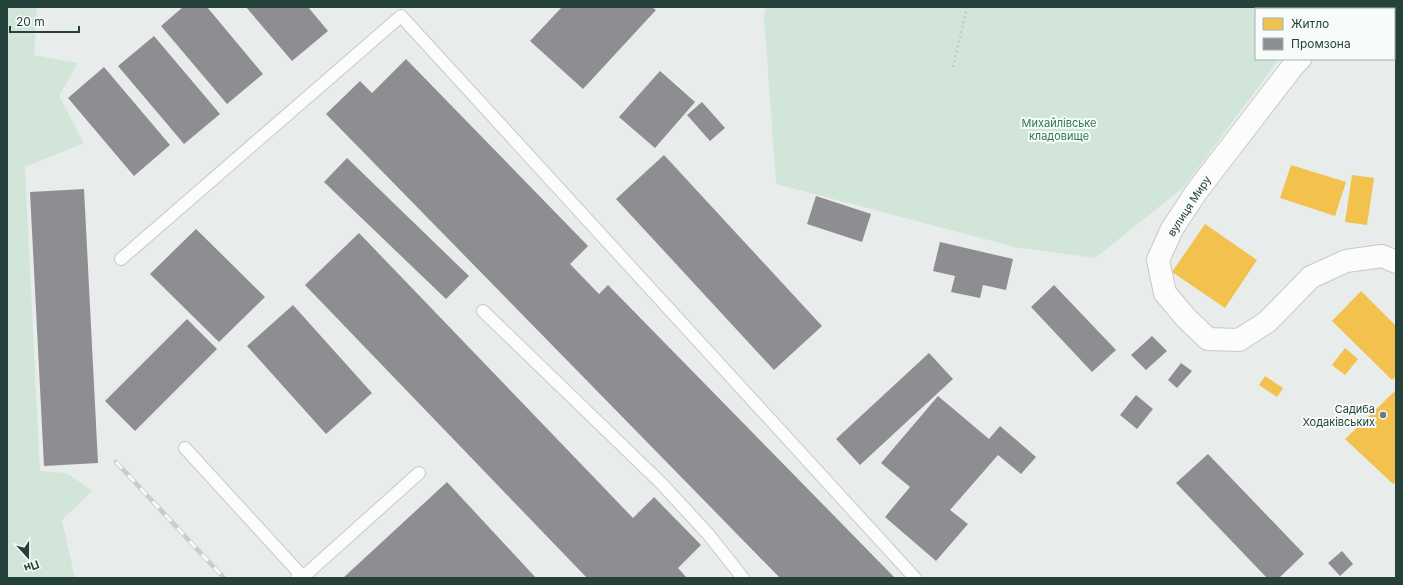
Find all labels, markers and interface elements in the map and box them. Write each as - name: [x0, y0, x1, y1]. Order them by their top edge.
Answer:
- scale bar: [10, 8, 79, 34]
- legend: [1255, 8, 1395, 60]
- text: 20 m: [16, 14, 45, 29]
- text: Житло: [1291, 16, 1329, 31]
- text: Промзона: [1291, 36, 1351, 51]
- park label: Михайлівське кладовище: [1022, 116, 1096, 143]
- street label: вулиця Миру: [1164, 173, 1214, 239]
- place label: Садиба Ходаківських: [1302, 402, 1375, 429]
- marker: Садиба Ходаківських: [1378, 410, 1388, 420]
- north arrow: [8, 537, 48, 577]
- text: Пн: [22, 557, 41, 576]

